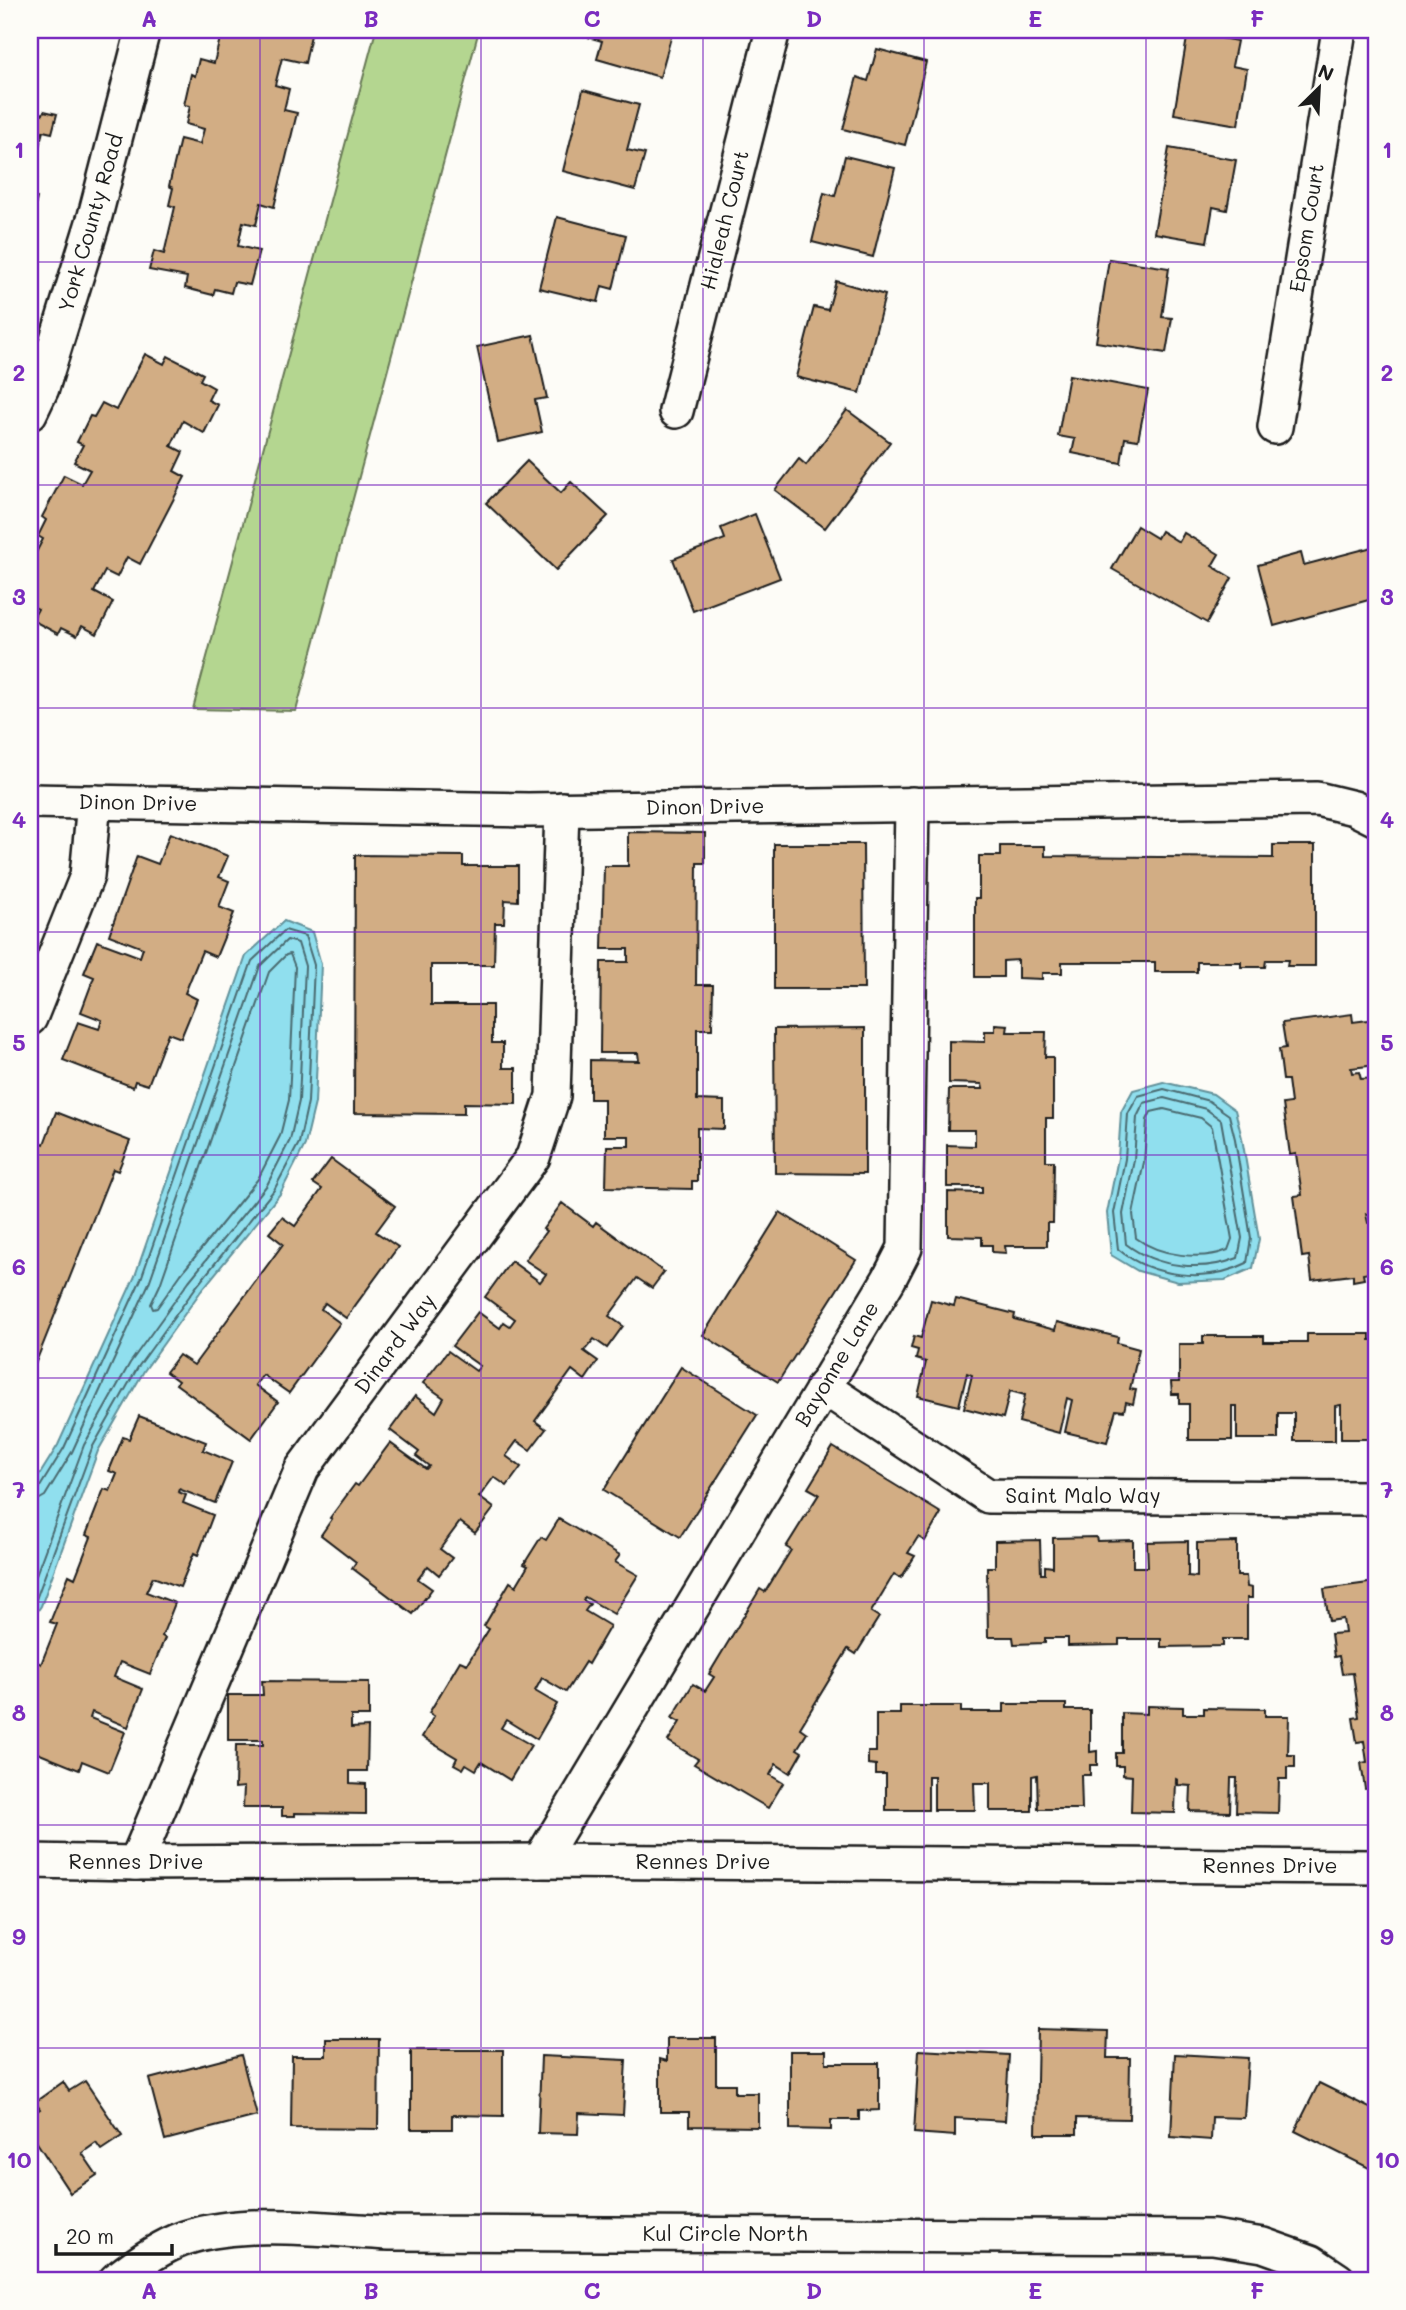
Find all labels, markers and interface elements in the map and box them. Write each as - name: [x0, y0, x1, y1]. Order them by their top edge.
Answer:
- text: A: [141, 3, 157, 33]
- text: B: [363, 3, 379, 33]
- text: C: [583, 3, 601, 33]
- text: D: [806, 3, 822, 33]
- text: E: [1028, 3, 1042, 33]
- text: F: [1250, 3, 1264, 33]
- north arrow: [1284, 52, 1354, 122]
- text: N: [1314, 58, 1338, 86]
- street label: York County Road: [51, 130, 128, 315]
- text: 1: [14, 134, 24, 164]
- text: 1: [1382, 134, 1392, 164]
- street label: Hialeah Court: [693, 147, 754, 292]
- street label: Epsom Court: [1282, 162, 1329, 294]
- text: 2: [13, 357, 25, 387]
- text: 2: [1381, 357, 1393, 387]
- text: 3: [12, 581, 26, 611]
- text: 3: [1380, 581, 1394, 611]
- street label: Dinon Drive: [78, 787, 198, 816]
- street label: Dinon Drive: [645, 791, 765, 820]
- text: 4: [12, 804, 26, 834]
- text: 4: [1380, 804, 1394, 834]
- text: 5: [12, 1027, 26, 1057]
- text: 5: [1380, 1027, 1394, 1057]
- text: 6: [12, 1251, 26, 1281]
- text: 6: [1380, 1251, 1394, 1281]
- street label: Dinard Way: [347, 1288, 440, 1399]
- street label: Bayonne Lane: [788, 1296, 884, 1431]
- text: 7: [13, 1474, 26, 1504]
- text: 7: [1381, 1474, 1394, 1504]
- street label: Saint Malo Way: [1005, 1481, 1161, 1508]
- text: 8: [12, 1697, 26, 1727]
- text: 8: [1380, 1697, 1394, 1727]
- street label: Rennes Drive: [68, 1847, 204, 1874]
- street label: Rennes Drive: [635, 1847, 771, 1874]
- street label: Rennes Drive: [1202, 1851, 1338, 1878]
- text: 9: [12, 1921, 26, 1951]
- text: 9: [1380, 1921, 1394, 1951]
- text: 10: [7, 2144, 32, 2174]
- text: 10: [1375, 2144, 1400, 2174]
- scale bar: [56, 2212, 172, 2256]
- street label: Kul Circle North: [642, 2219, 808, 2246]
- text: 20 m: [66, 2222, 114, 2249]
- text: A: [141, 2275, 157, 2305]
- text: B: [363, 2275, 379, 2305]
- text: C: [583, 2275, 601, 2305]
- text: D: [806, 2275, 822, 2305]
- text: E: [1028, 2275, 1042, 2305]
- text: F: [1250, 2275, 1264, 2305]

